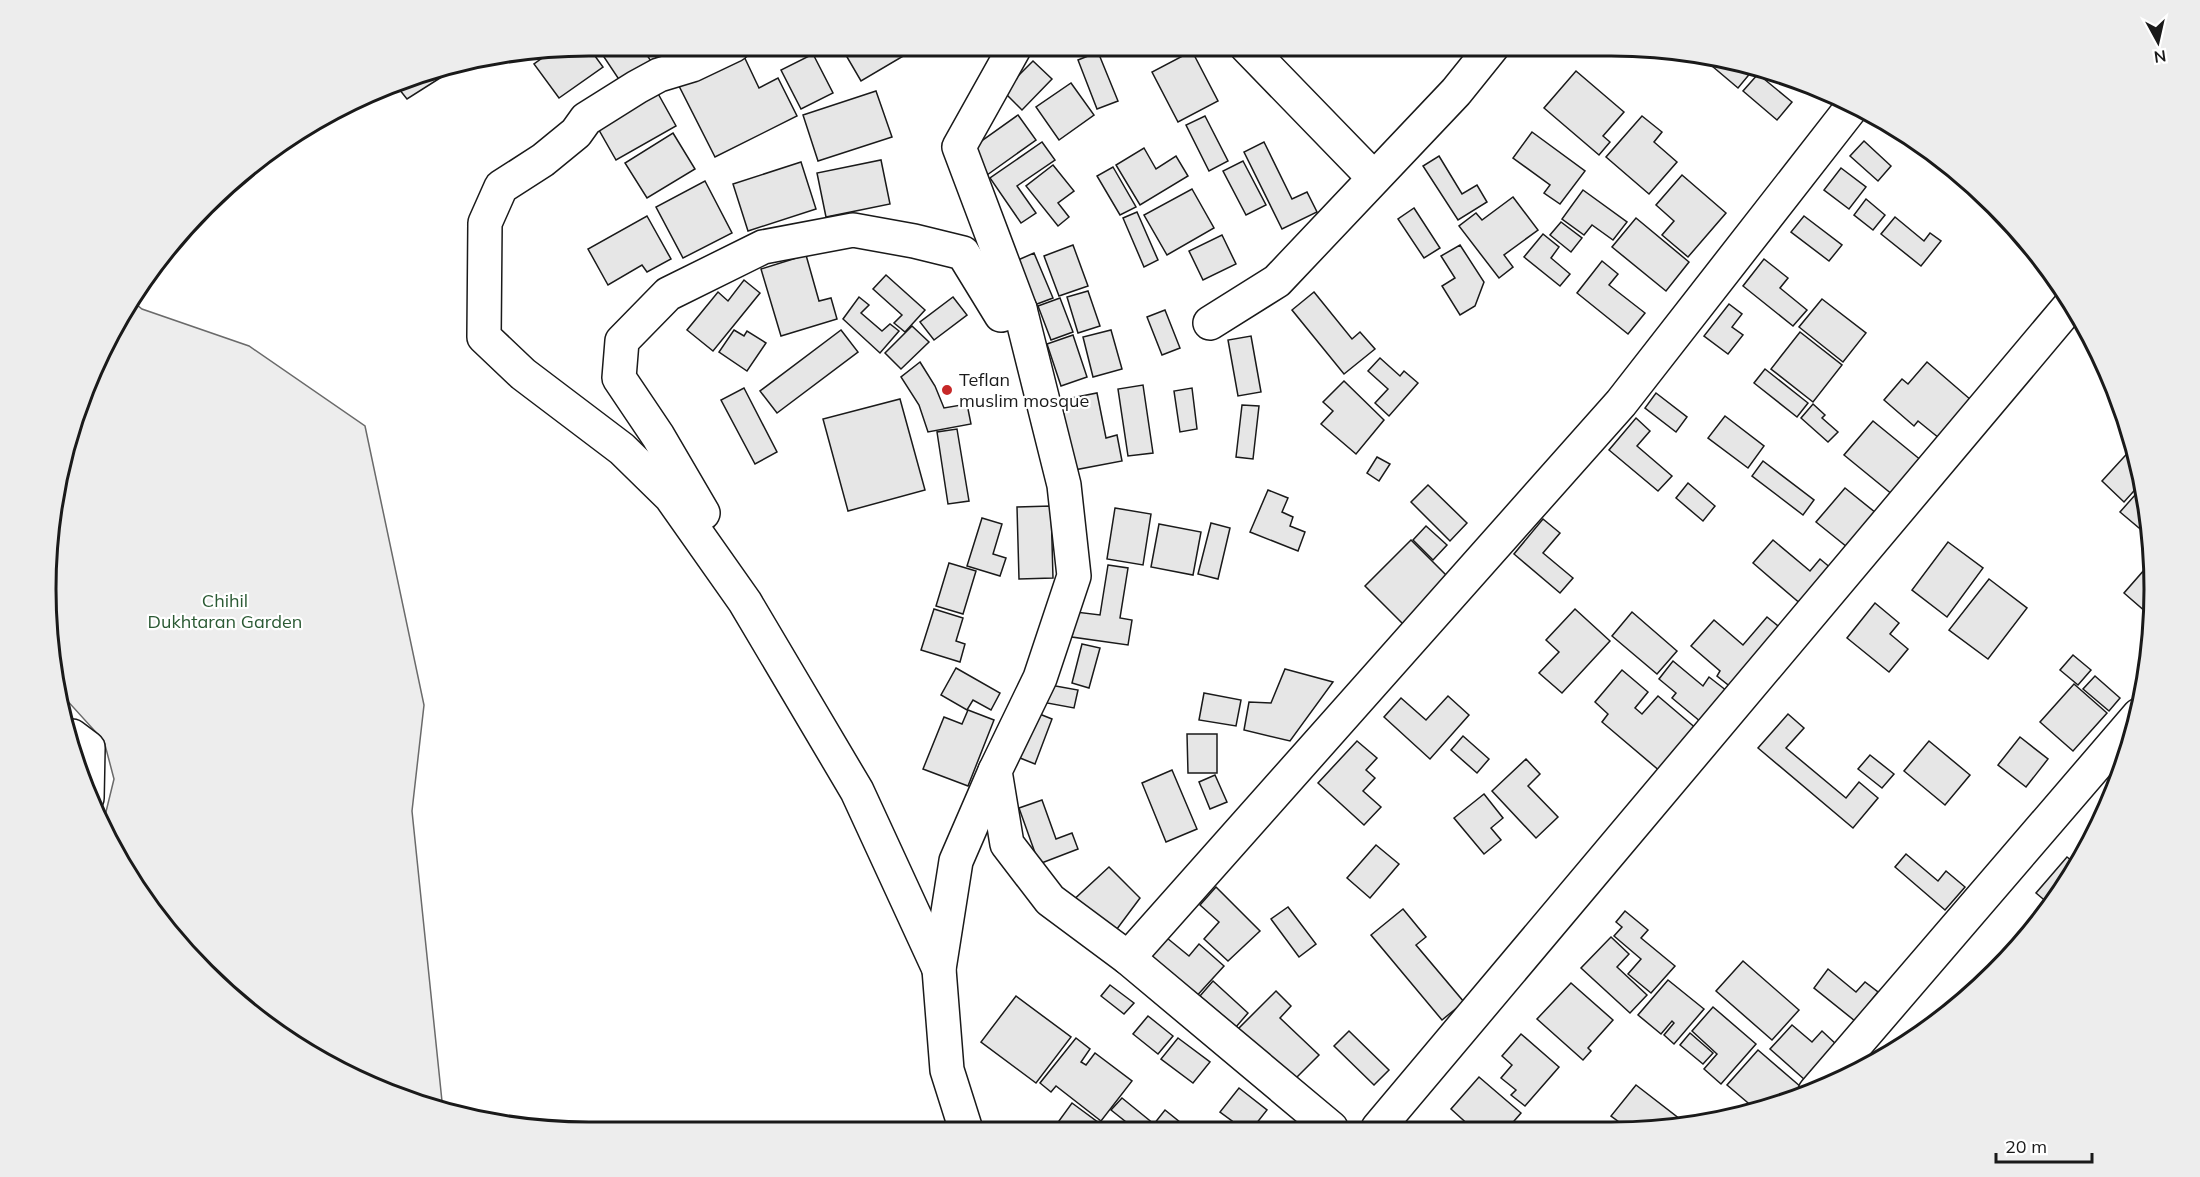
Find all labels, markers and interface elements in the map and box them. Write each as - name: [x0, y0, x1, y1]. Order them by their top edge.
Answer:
- north arrow: [2128, 12, 2188, 72]
- text: N: [2153, 46, 2167, 68]
- place label: Teflan muslim mosque: [959, 368, 1089, 412]
- marker: Teflan muslim mosque: [940, 383, 954, 397]
- park label: Chihil Dukhtaran Garden: [148, 589, 302, 633]
- scale bar: [1996, 1126, 2092, 1164]
- text: 20 m: [2005, 1135, 2047, 1158]

